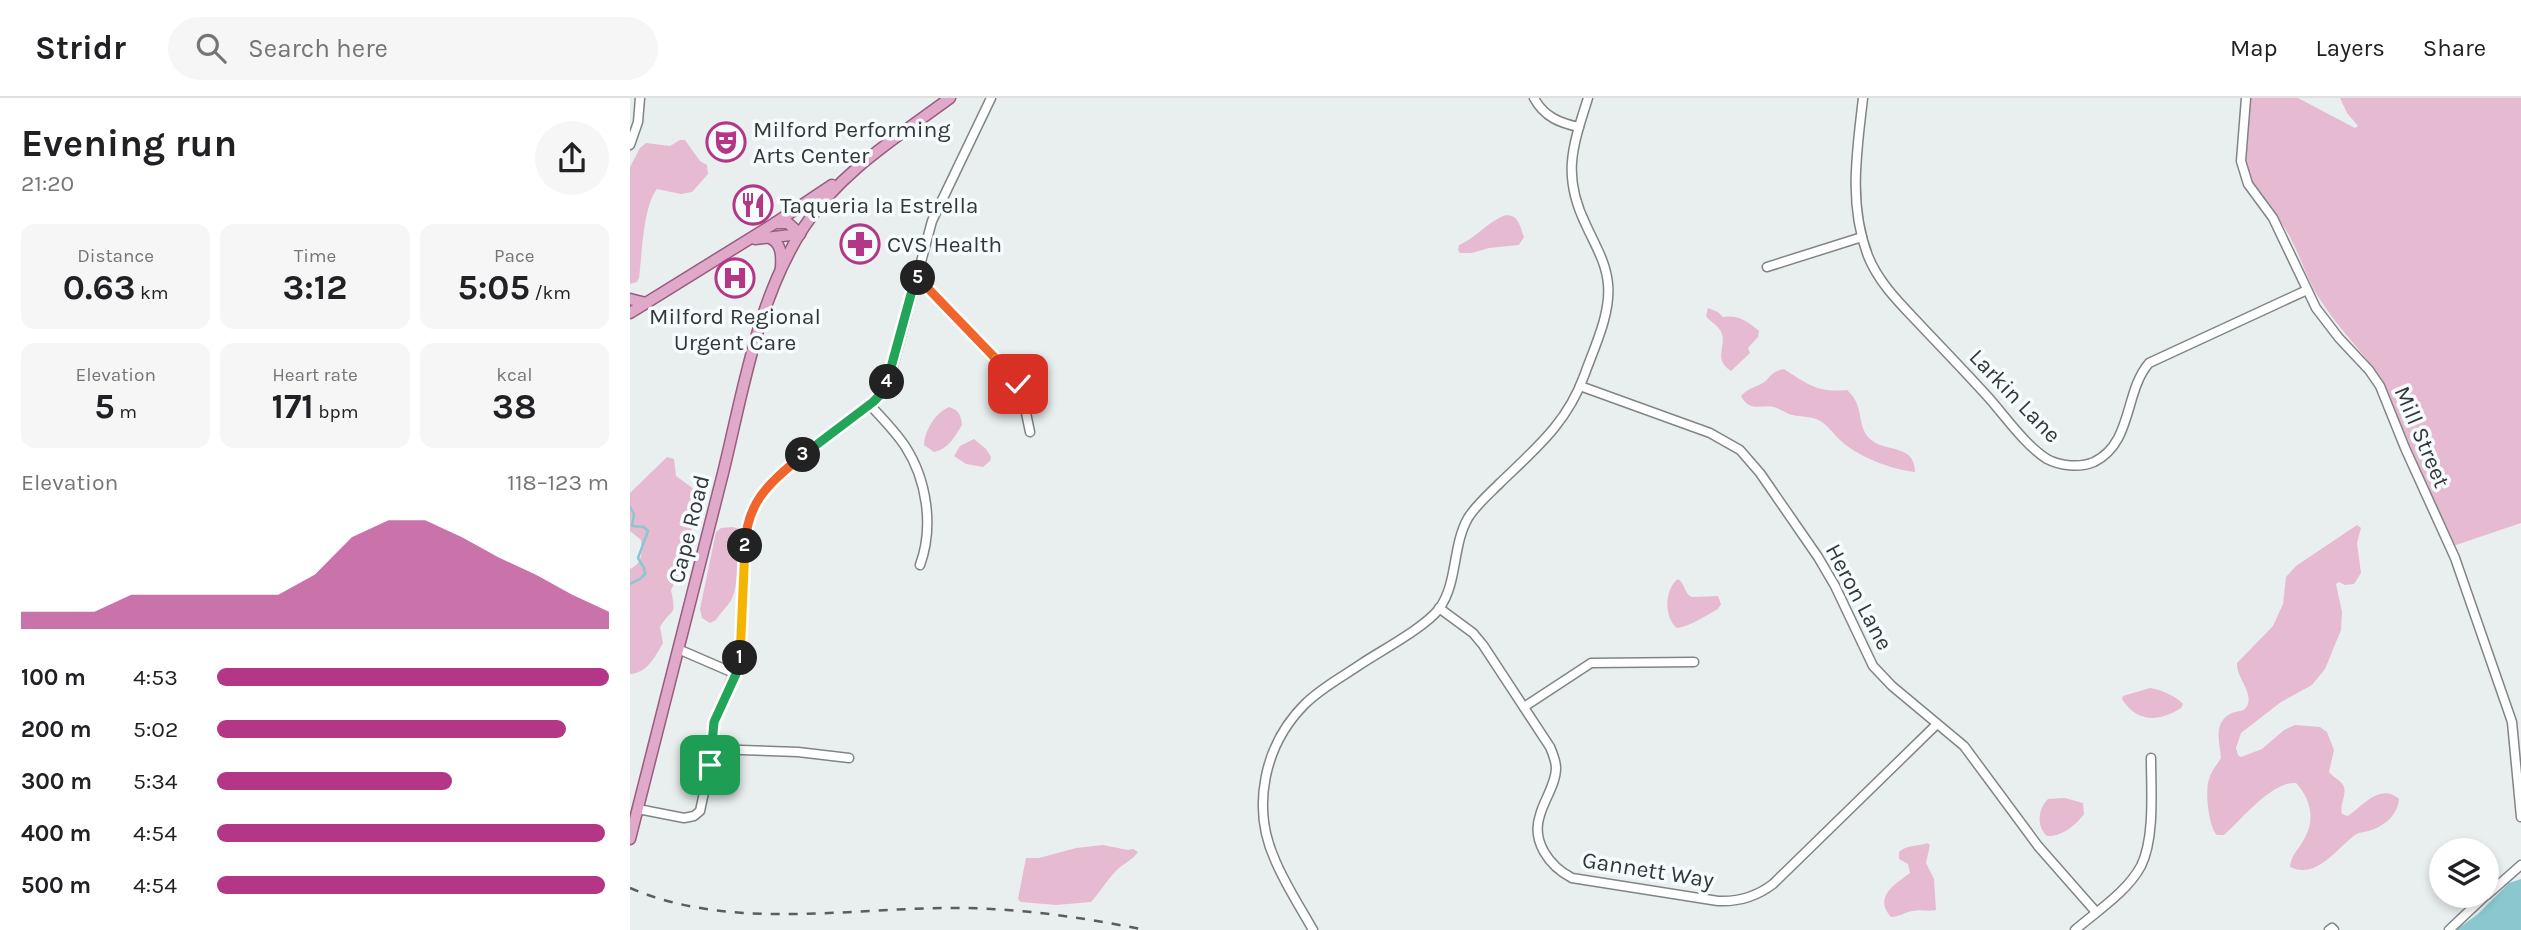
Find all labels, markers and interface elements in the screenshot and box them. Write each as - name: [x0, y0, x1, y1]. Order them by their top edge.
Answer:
- search box: [168, 17, 658, 80]
- text: Stridr: [35, 29, 126, 67]
- icon: search: [192, 29, 230, 67]
- text: Search here: [248, 33, 388, 64]
- text: Map: [2230, 34, 2278, 62]
- text: Layers: [2316, 34, 2385, 62]
- text: Share: [2423, 34, 2486, 62]
- place label: Milford Performing Arts Center: [753, 116, 950, 169]
- text: Evening run: [21, 121, 237, 166]
- button: share: [535, 121, 609, 195]
- theatre icon: Milford Performing Arts Center: [705, 121, 747, 163]
- text: 21:20: [21, 170, 74, 197]
- restaurant icon: Taqueria la Estrella: [732, 184, 774, 226]
- place label: Taqueria la Estrella: [780, 192, 979, 219]
- pharmacy icon: CVS Health: [839, 223, 881, 265]
- place label: CVS Health: [887, 231, 1002, 258]
- text: Distance: [77, 245, 154, 267]
- text: Time: [294, 245, 336, 267]
- text: Pace: [494, 245, 535, 267]
- hospital icon: Milford Regional Urgent Care: [714, 257, 756, 299]
- pin: 5: [900, 260, 936, 296]
- text: 5: [912, 266, 923, 288]
- text: 0.63: [63, 267, 136, 308]
- text: 3:12: [283, 267, 347, 308]
- text: 5:05: [458, 267, 530, 308]
- text: km: [136, 282, 169, 304]
- text: /km: [530, 282, 571, 304]
- place label: Milford Regional Urgent Care: [649, 303, 821, 356]
- street label: Larkin Lane: [1964, 343, 2066, 449]
- pin: [988, 354, 1048, 414]
- text: Elevation: [75, 364, 156, 386]
- text: Heart rate: [272, 364, 358, 386]
- text: kcal: [496, 364, 532, 386]
- pin: 4: [870, 364, 904, 400]
- icon: check: [999, 365, 1037, 403]
- text: 4: [881, 370, 892, 392]
- street label: Mill Street: [2389, 382, 2456, 492]
- text: 5: [94, 386, 115, 427]
- text: 171: [271, 386, 314, 427]
- text: 38: [492, 386, 537, 427]
- text: m: [115, 401, 137, 423]
- text: bpm: [314, 401, 359, 423]
- pin: 3: [786, 438, 820, 472]
- text: 3: [797, 443, 808, 465]
- text: Elevation: [21, 469, 118, 496]
- text: 118–123 m: [507, 469, 609, 496]
- street label: Cape Road: [663, 472, 715, 586]
- pin: 2: [727, 528, 762, 564]
- text: 2: [739, 534, 750, 556]
- street label: Heron Lane: [1820, 539, 1898, 655]
- pin: 1: [722, 640, 758, 676]
- text: 1: [736, 646, 743, 668]
- text: 100 m: [21, 664, 86, 691]
- text: 4:53: [133, 664, 178, 691]
- text: 200 m: [21, 716, 92, 743]
- text: 5:02: [133, 716, 178, 743]
- pin: [680, 735, 740, 795]
- icon: arrive: [691, 746, 729, 784]
- text: 300 m: [21, 768, 92, 795]
- text: 5:34: [133, 768, 178, 795]
- text: 400 m: [21, 820, 91, 847]
- text: 4:54: [133, 820, 177, 847]
- map controls: [2429, 838, 2499, 908]
- button: layers: [2429, 838, 2499, 908]
- street label: Gannett Way: [1580, 846, 1716, 894]
- text: 500 m: [21, 872, 91, 899]
- text: 4:54: [133, 872, 177, 899]

